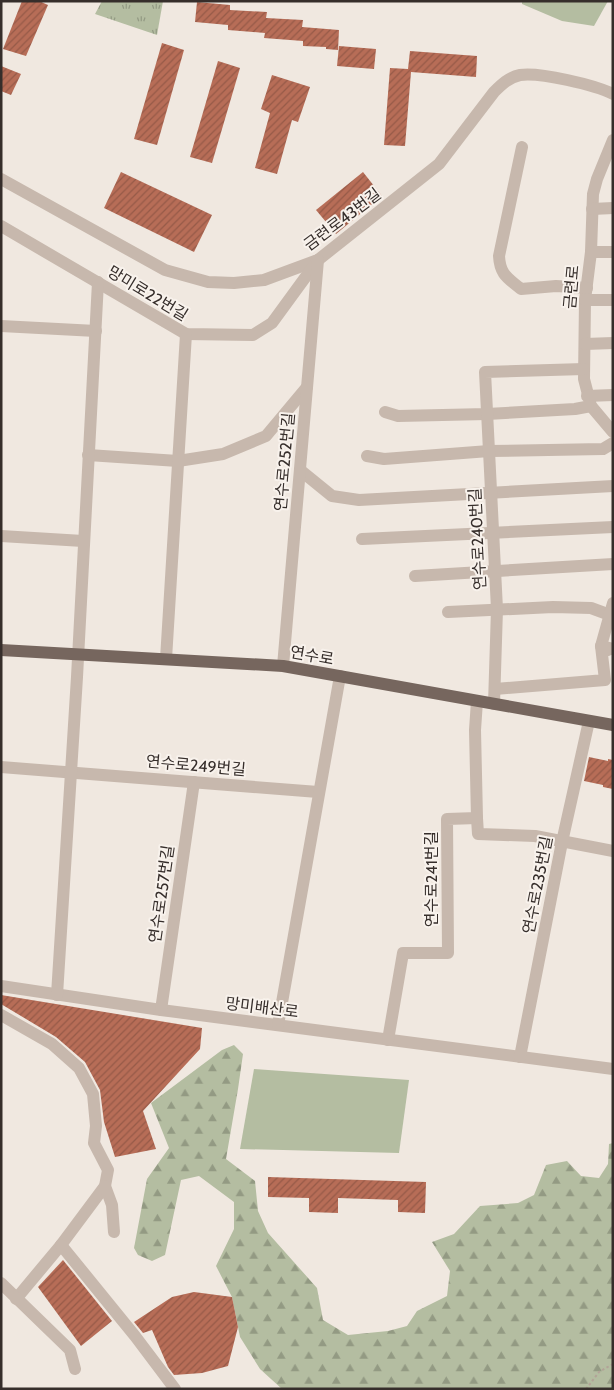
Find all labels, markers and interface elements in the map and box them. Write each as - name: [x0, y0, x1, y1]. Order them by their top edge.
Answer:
- street label: 금련로43번길: [300, 184, 385, 255]
- street label: 망미로22번길: [104, 262, 191, 325]
- street label: 금련로: [560, 264, 583, 310]
- street label: 연수로252번길: [271, 412, 298, 512]
- street label: 연수로240번길: [465, 487, 490, 591]
- street label: 연수로: [289, 642, 336, 669]
- street label: 연수로249번길: [145, 752, 247, 779]
- street label: 연수로241번길: [422, 831, 441, 927]
- street label: 연수로235번길: [519, 835, 556, 936]
- street label: 연수로257번길: [145, 844, 178, 944]
- street label: 망미배산로: [224, 994, 300, 1021]

